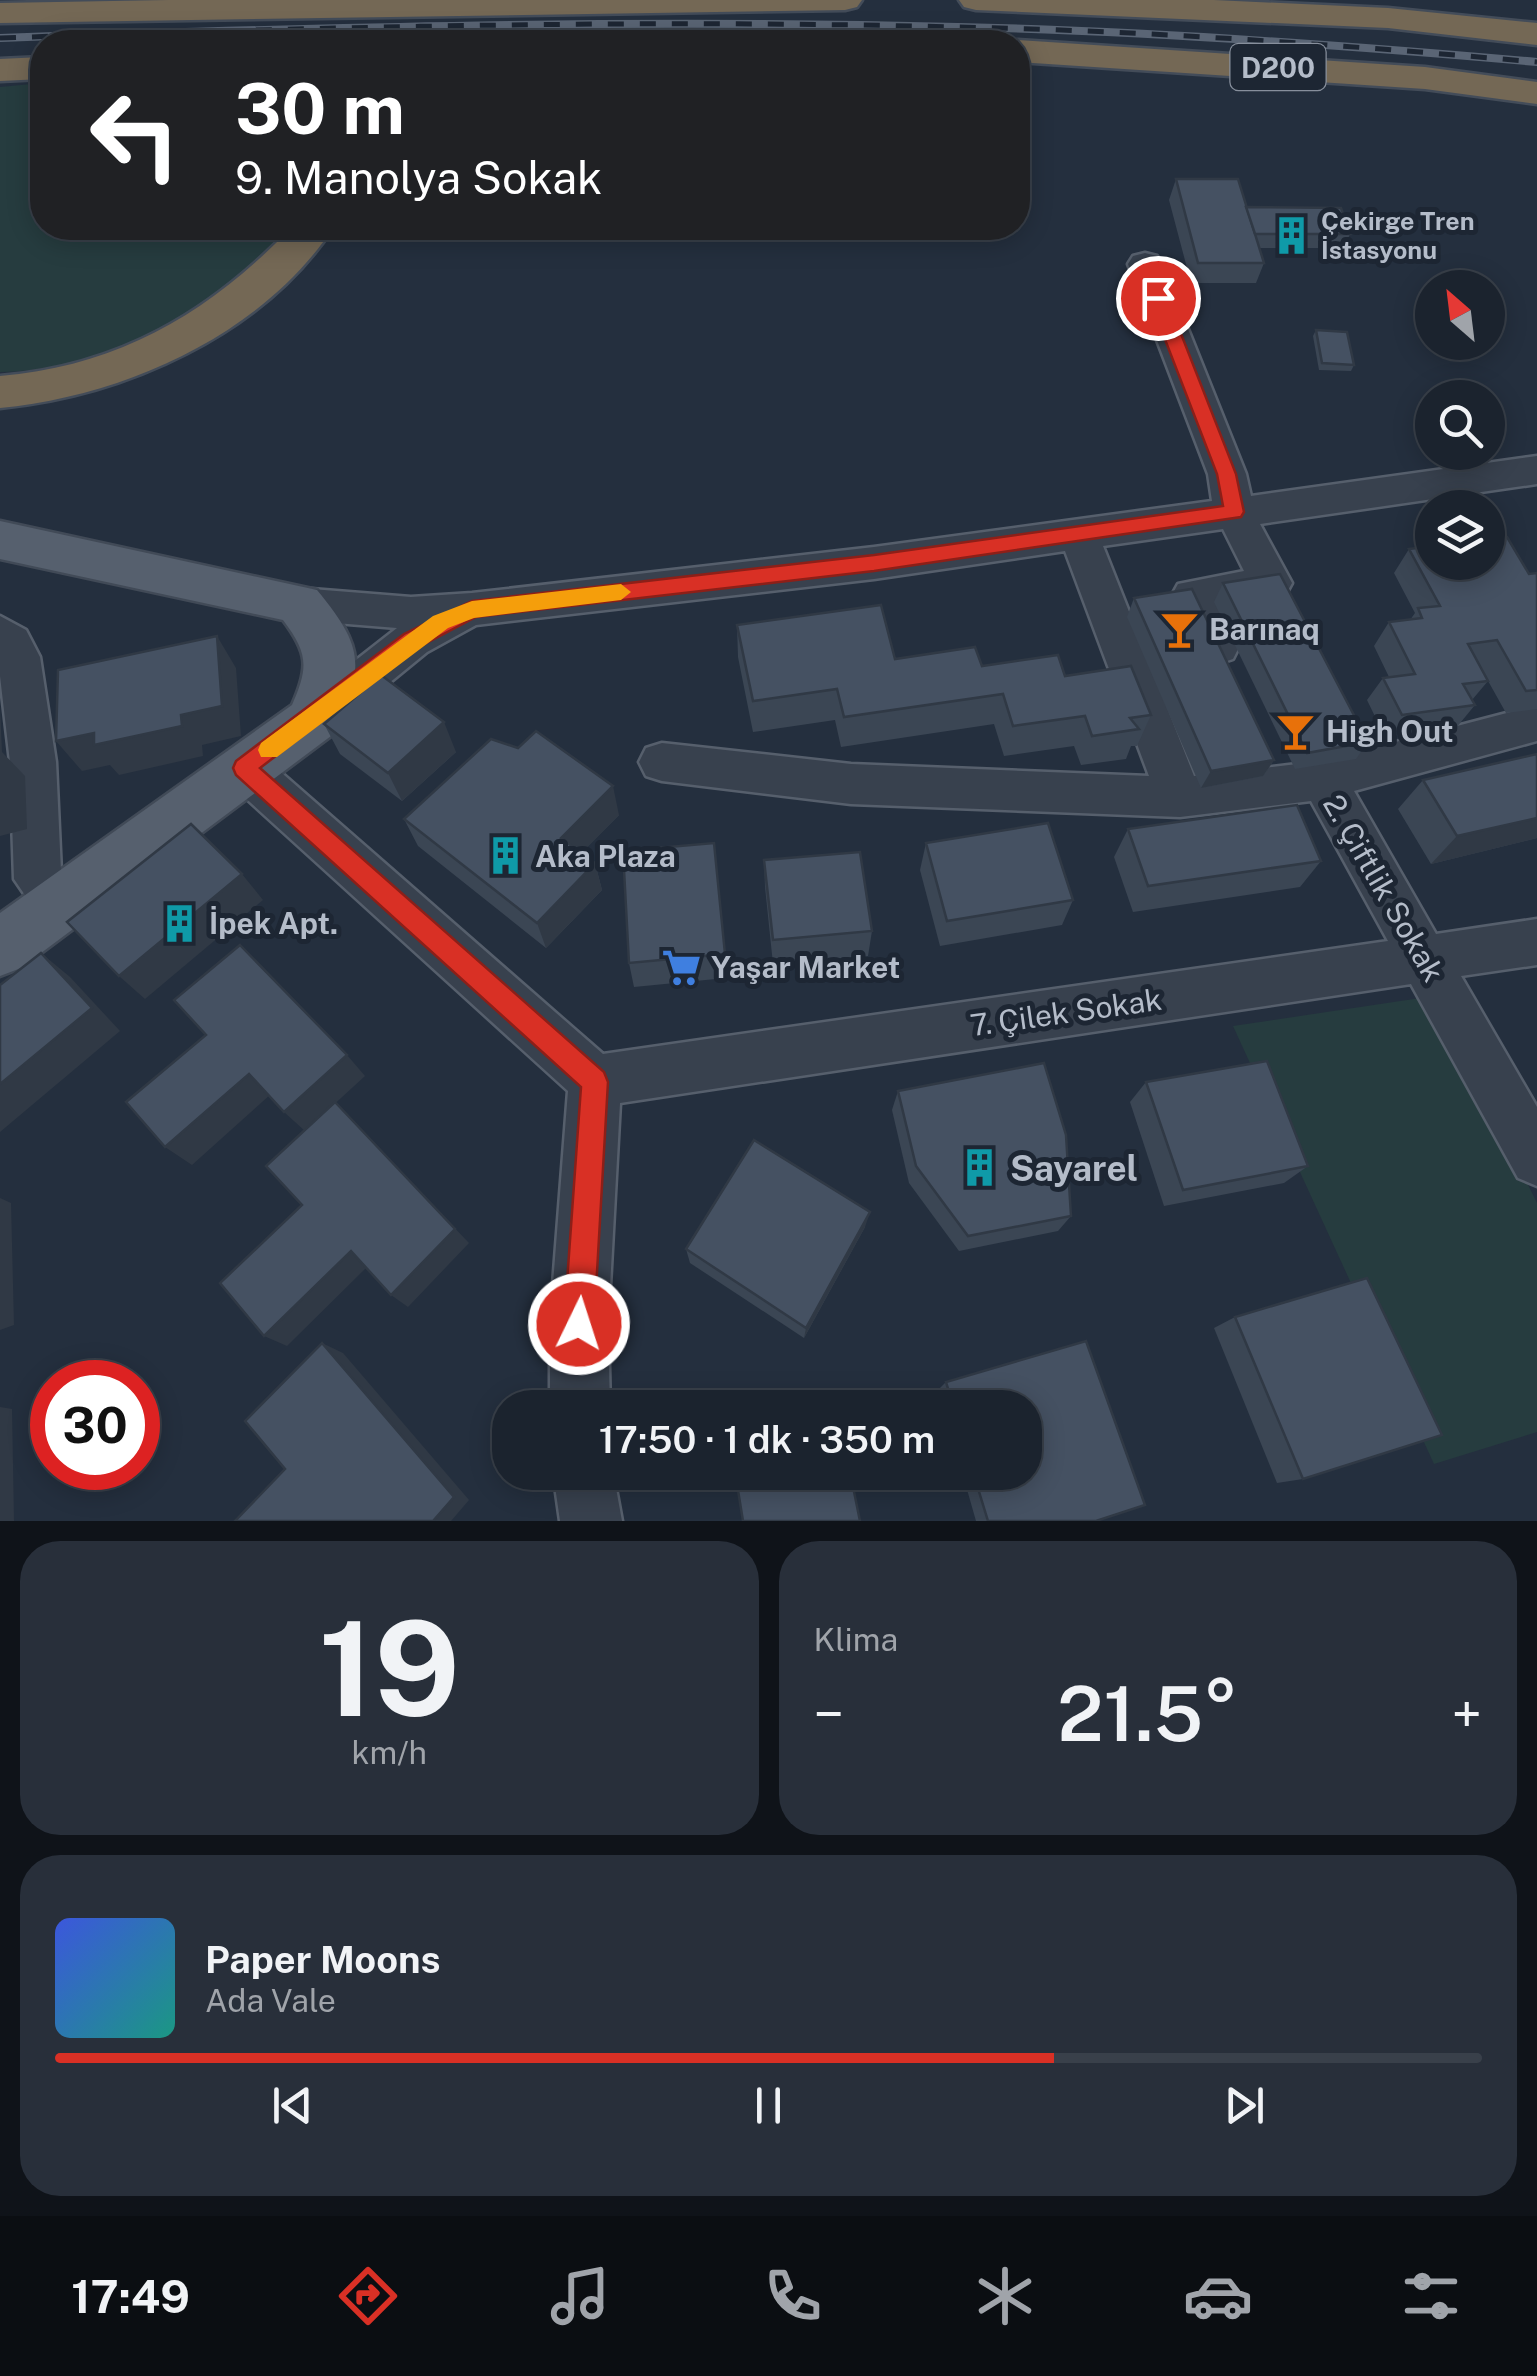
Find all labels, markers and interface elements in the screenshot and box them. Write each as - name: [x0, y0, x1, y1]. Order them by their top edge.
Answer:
- road number: D200: [1230, 44, 1326, 90]
- text: 30 m: [235, 67, 405, 150]
- icon: left: [70, 70, 200, 200]
- text: 9. Manolya Sokak: [235, 151, 602, 204]
- place label: Çekirge Tren İstasyonu: [1321, 206, 1475, 265]
- building icon: Çekirge Tren İstasyonu: [1270, 214, 1312, 256]
- pin: [1116, 256, 1201, 341]
- north arrow: [1415, 270, 1505, 360]
- map controls: [1415, 270, 1505, 580]
- icon: arrive: [1131, 271, 1186, 326]
- button: search: [1415, 380, 1505, 470]
- button: layers: [1415, 490, 1505, 580]
- bar icon: Barınaq: [1158, 608, 1200, 650]
- place label: Barınaq: [1209, 611, 1320, 647]
- bar icon: High Out: [1275, 710, 1317, 752]
- place label: High Out: [1326, 713, 1454, 749]
- street label: 2. Çiftlik Sokak: [1316, 788, 1452, 988]
- building icon: Aka Plaza: [484, 835, 526, 877]
- place label: Aka Plaza: [535, 838, 676, 874]
- building icon: İpek Apt.: [158, 902, 200, 944]
- place label: İpek Apt.: [209, 905, 338, 941]
- supermarket icon: Yaşar Market: [660, 946, 702, 988]
- place label: Yaşar Market: [711, 949, 900, 985]
- street label: 7. Çilek Sokak: [968, 981, 1164, 1043]
- building icon: Sayarel: [959, 1147, 1001, 1189]
- place label: Sayarel: [1010, 1148, 1138, 1189]
- position arrow: [527, 1272, 631, 1376]
- speed limit sign: 30: [30, 1360, 160, 1490]
- text: 17:50 · 1 dk · 350 m: [599, 1417, 935, 1462]
- text: 19: [319, 1593, 460, 1745]
- text: Klima: [814, 1621, 898, 1658]
- text: 21.5°: [1057, 1670, 1238, 1758]
- text: −: [814, 1682, 844, 1746]
- text: +: [1451, 1682, 1482, 1746]
- text: km/h: [352, 1734, 427, 1771]
- text: Paper Moons: [205, 1937, 440, 1982]
- text: Ada Vale: [205, 1982, 336, 2019]
- icon: previous: [265, 2078, 320, 2133]
- icon: pause: [741, 2078, 796, 2133]
- icon: next: [1217, 2078, 1272, 2133]
- icon: directions: [333, 2261, 403, 2331]
- icon: music: [545, 2261, 615, 2331]
- icon: phone: [758, 2261, 828, 2331]
- icon: climate: [970, 2261, 1040, 2331]
- icon: car: [1183, 2261, 1253, 2331]
- icon: filters: [1396, 2261, 1466, 2331]
- text: 17:49: [71, 2270, 190, 2323]

